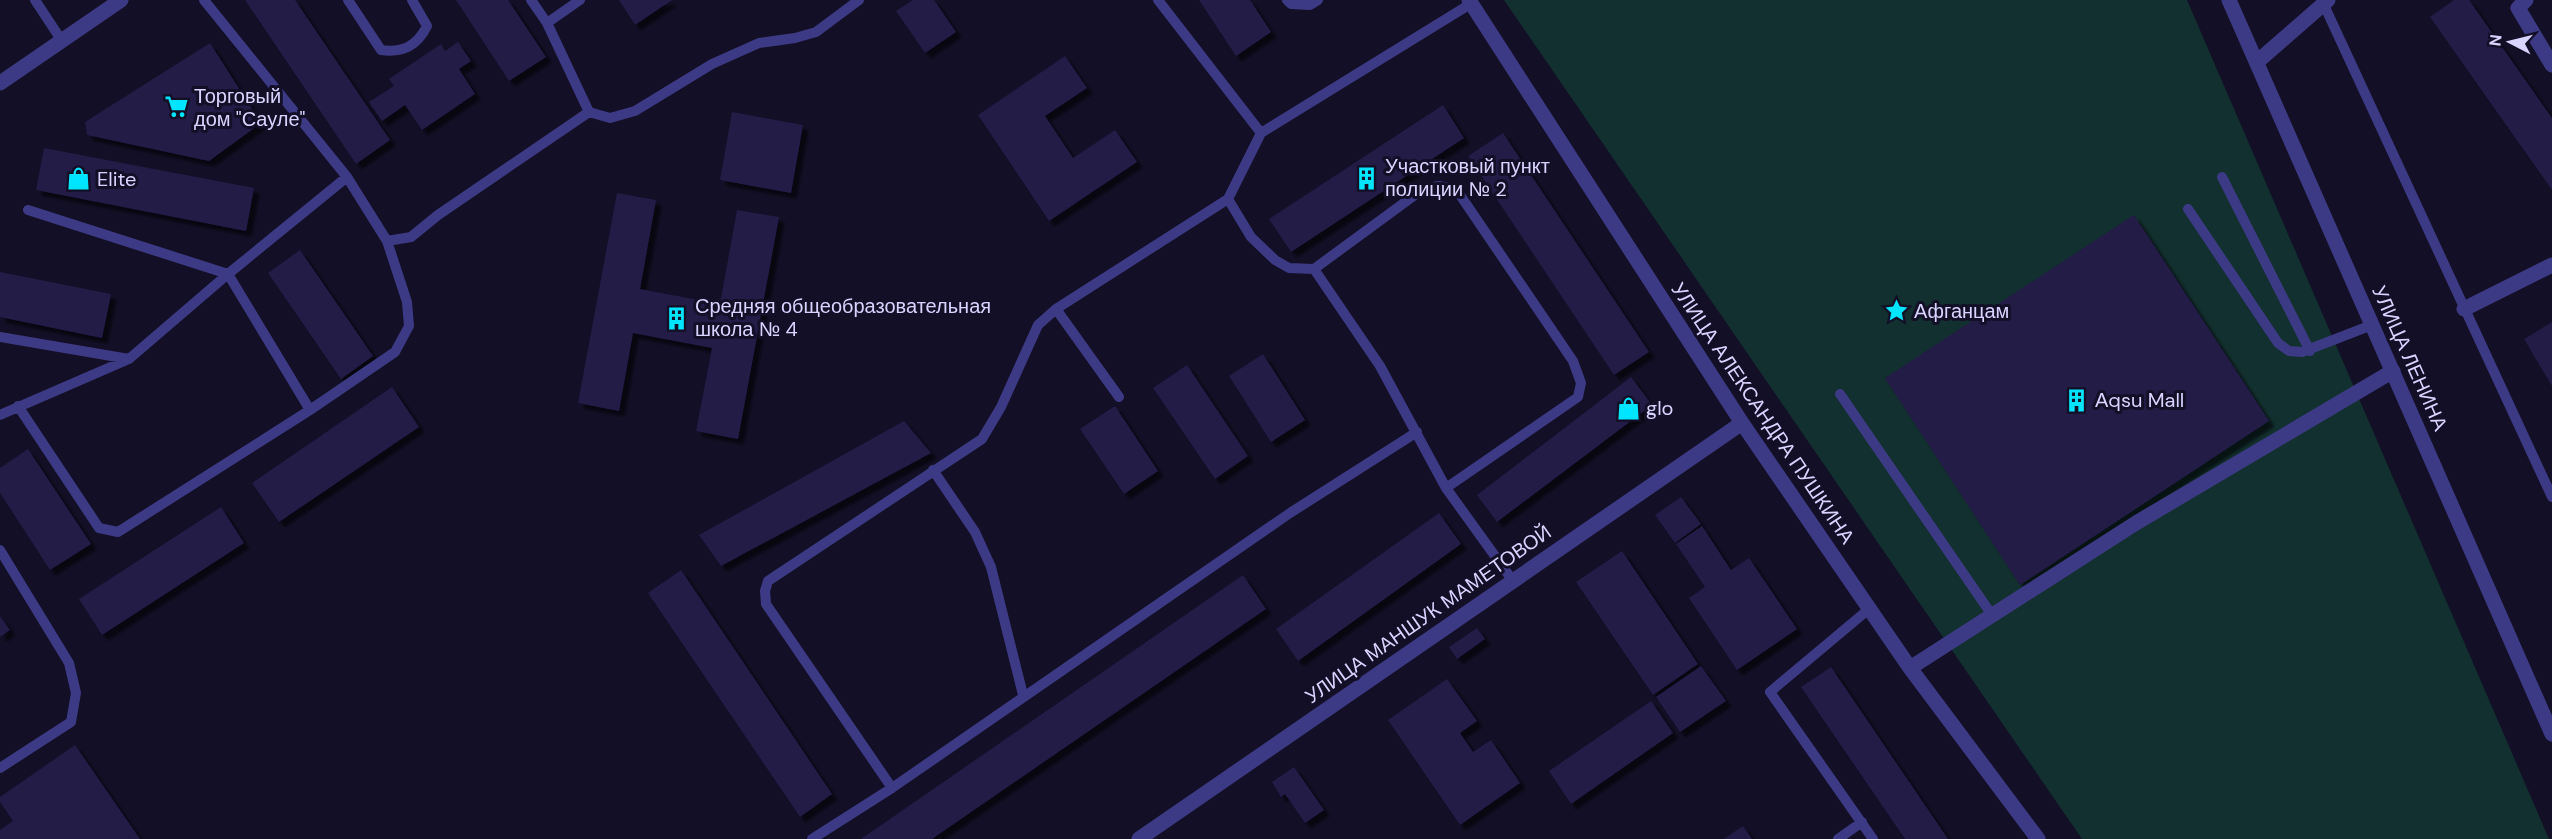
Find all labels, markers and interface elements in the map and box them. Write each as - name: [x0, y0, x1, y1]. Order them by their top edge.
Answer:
- north arrow: [2480, 12, 2540, 72]
- text: N: [2484, 33, 2507, 47]
- place label: Торговый дом "Сауле": [194, 83, 306, 132]
- supermarket icon: Торговый дом "Сауле": [163, 94, 189, 120]
- place label: Участковый пункт полиции № 2: [1385, 153, 1550, 202]
- building icon: Участковый пункт полиции № 2: [1354, 165, 1380, 191]
- shop icon: Elite: [66, 166, 92, 192]
- place label: Elite: [97, 166, 136, 192]
- street label: УЛИЦА АЛЕКСАНДРА ПУШКИНА: [1666, 277, 1861, 549]
- street label: УЛИЦА ЛЕНИНА: [2366, 281, 2454, 435]
- place label: Средняя общеобразовательная школа № 4: [695, 293, 991, 342]
- place icon: Афганцам: [1883, 298, 1909, 324]
- place label: Афганцам: [1914, 298, 2009, 324]
- building icon: Средняя общеобразовательная школа № 4: [664, 305, 690, 331]
- building icon: Аqsu Mall: [2064, 387, 2090, 413]
- place label: Аqsu Mall: [2095, 387, 2184, 413]
- shop icon: glo: [1615, 395, 1641, 421]
- place label: glo: [1646, 395, 1673, 421]
- street label: УЛИЦА МАНШУК МАМЕТОВОЙ: [1300, 519, 1556, 709]

